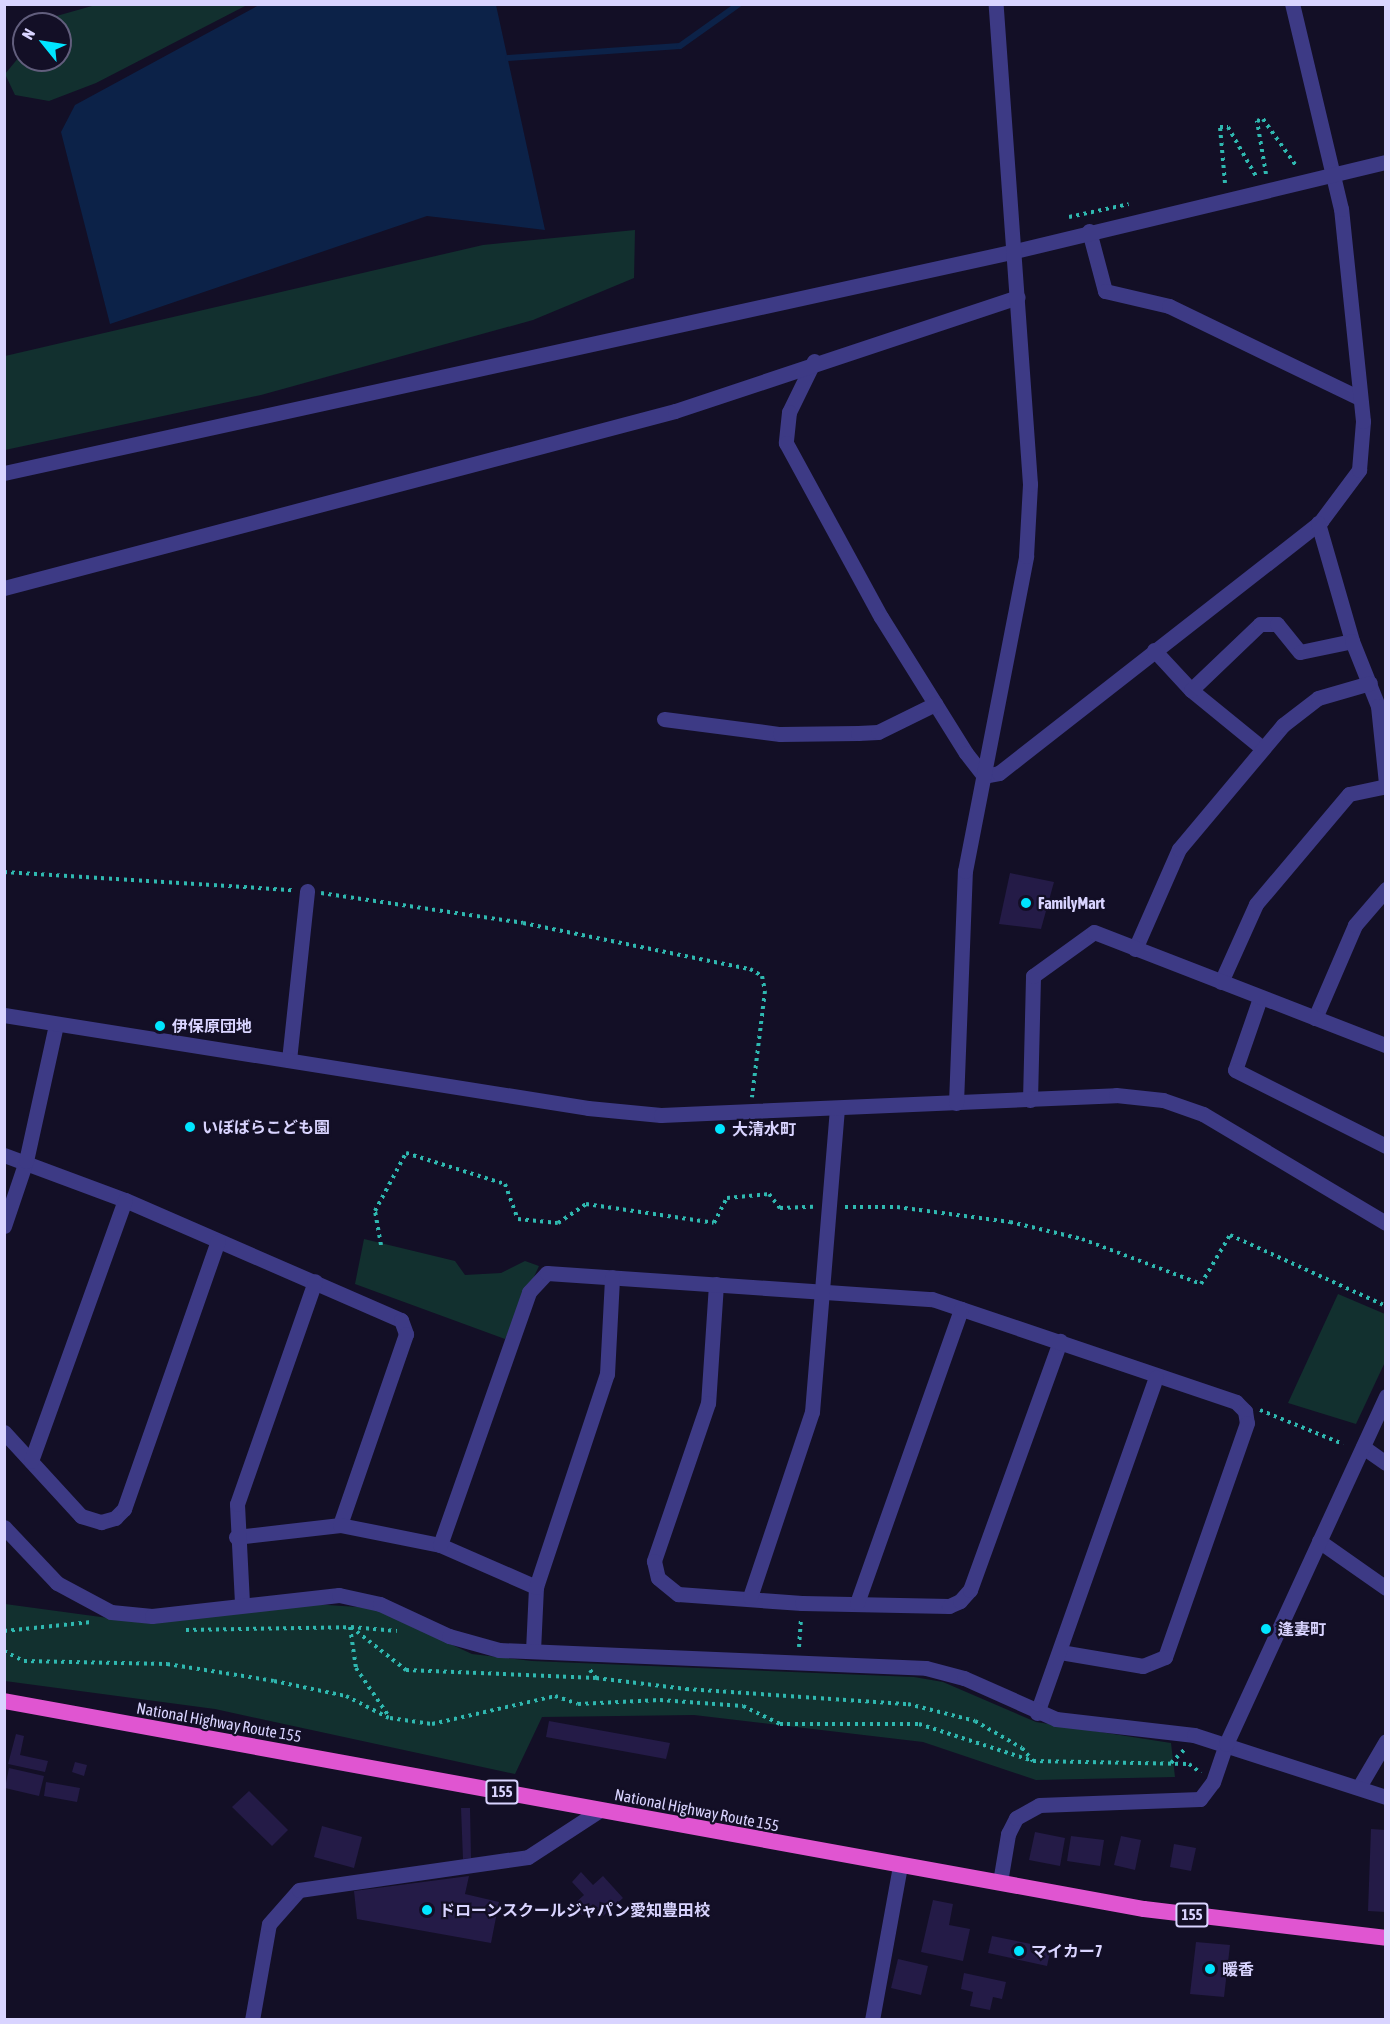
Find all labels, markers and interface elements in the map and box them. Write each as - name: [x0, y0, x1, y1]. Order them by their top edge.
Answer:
- north arrow: [12, 12, 72, 72]
- text: N: [18, 25, 38, 43]
- place label: FamilyMart: [1038, 893, 1105, 913]
- marker: FamilyMart: [1019, 896, 1033, 910]
- place label: 伊保原団地: [172, 1016, 252, 1036]
- marker: 伊保原団地: [153, 1019, 167, 1033]
- place label: いぼばらこども園: [202, 1117, 330, 1137]
- place label: 大清水町: [732, 1119, 796, 1139]
- marker: いぼばらこども園: [183, 1120, 197, 1134]
- marker: 大清水町: [713, 1122, 727, 1136]
- place label: 逢妻町: [1278, 1619, 1326, 1639]
- marker: 逢妻町: [1259, 1622, 1273, 1636]
- street label: National Highway Route 155: [135, 1698, 303, 1746]
- road number: 155: [484, 1780, 520, 1804]
- street label: National Highway Route 155: [613, 1785, 781, 1835]
- place label: ドローンスクールジャパン愛知豊田校: [439, 1900, 711, 1920]
- marker: ドローンスクールジャパン愛知豊田校: [420, 1903, 434, 1917]
- road number: 155: [1174, 1903, 1210, 1927]
- place label: マイカー7: [1031, 1941, 1103, 1961]
- marker: マイカー7: [1012, 1944, 1026, 1958]
- place label: 暖香: [1222, 1959, 1254, 1979]
- marker: 暖香: [1203, 1962, 1217, 1976]

